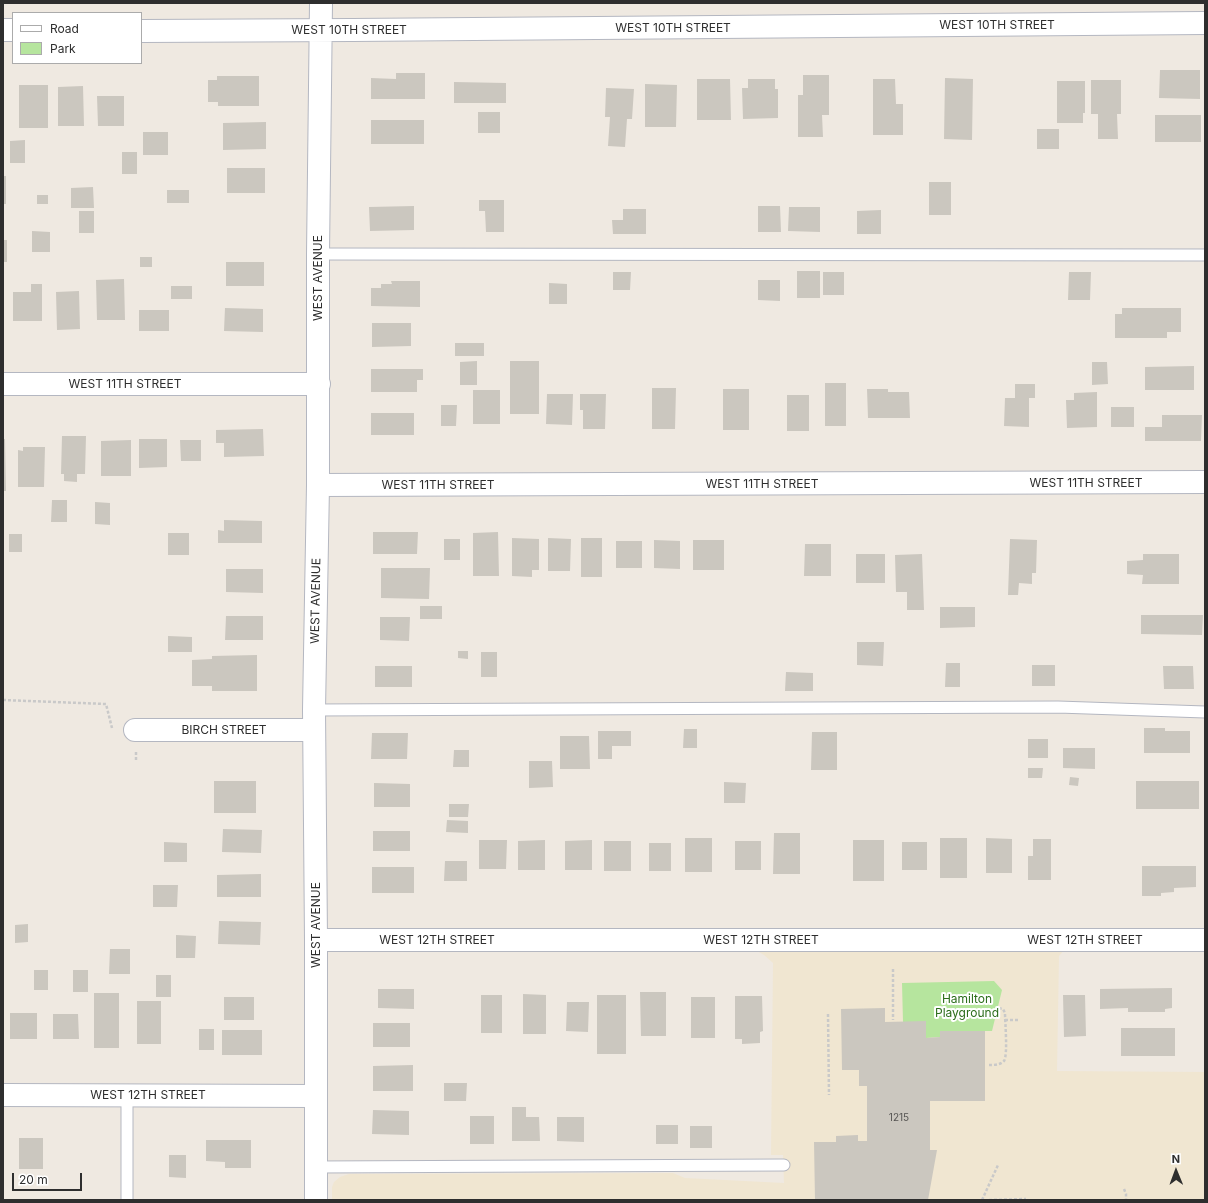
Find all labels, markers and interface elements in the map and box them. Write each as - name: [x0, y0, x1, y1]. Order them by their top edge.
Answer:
- legend: [12, 12, 142, 64]
- street label: WEST 10TH STREET: [939, 18, 1055, 32]
- text: Road: [50, 21, 79, 36]
- street label: WEST 10TH STREET: [615, 21, 731, 35]
- street label: WEST 10TH STREET: [291, 23, 407, 37]
- text: Park: [50, 41, 76, 56]
- street label: WEST AVENUE: [311, 235, 325, 321]
- street label: WEST 11TH STREET: [69, 377, 181, 391]
- street label: WEST 11TH STREET: [1030, 476, 1142, 490]
- street label: WEST 11TH STREET: [706, 477, 818, 491]
- street label: WEST 11TH STREET: [382, 478, 494, 492]
- street label: WEST AVENUE: [308, 558, 324, 644]
- street label: BIRCH STREET: [181, 723, 267, 737]
- street label: WEST AVENUE: [309, 882, 323, 968]
- street label: WEST 12TH STREET: [379, 933, 495, 947]
- street label: WEST 12TH STREET: [703, 933, 819, 947]
- street label: WEST 12TH STREET: [1027, 933, 1143, 947]
- park label: Hamilton Playground: [935, 992, 999, 1020]
- street label: WEST 12TH STREET: [90, 1088, 206, 1102]
- house number: 1215: [889, 1112, 909, 1124]
- north arrow: [1156, 1151, 1196, 1191]
- text: N: [1171, 1152, 1180, 1166]
- scale bar: [14, 1165, 84, 1191]
- text: 20 m: [19, 1172, 48, 1187]

